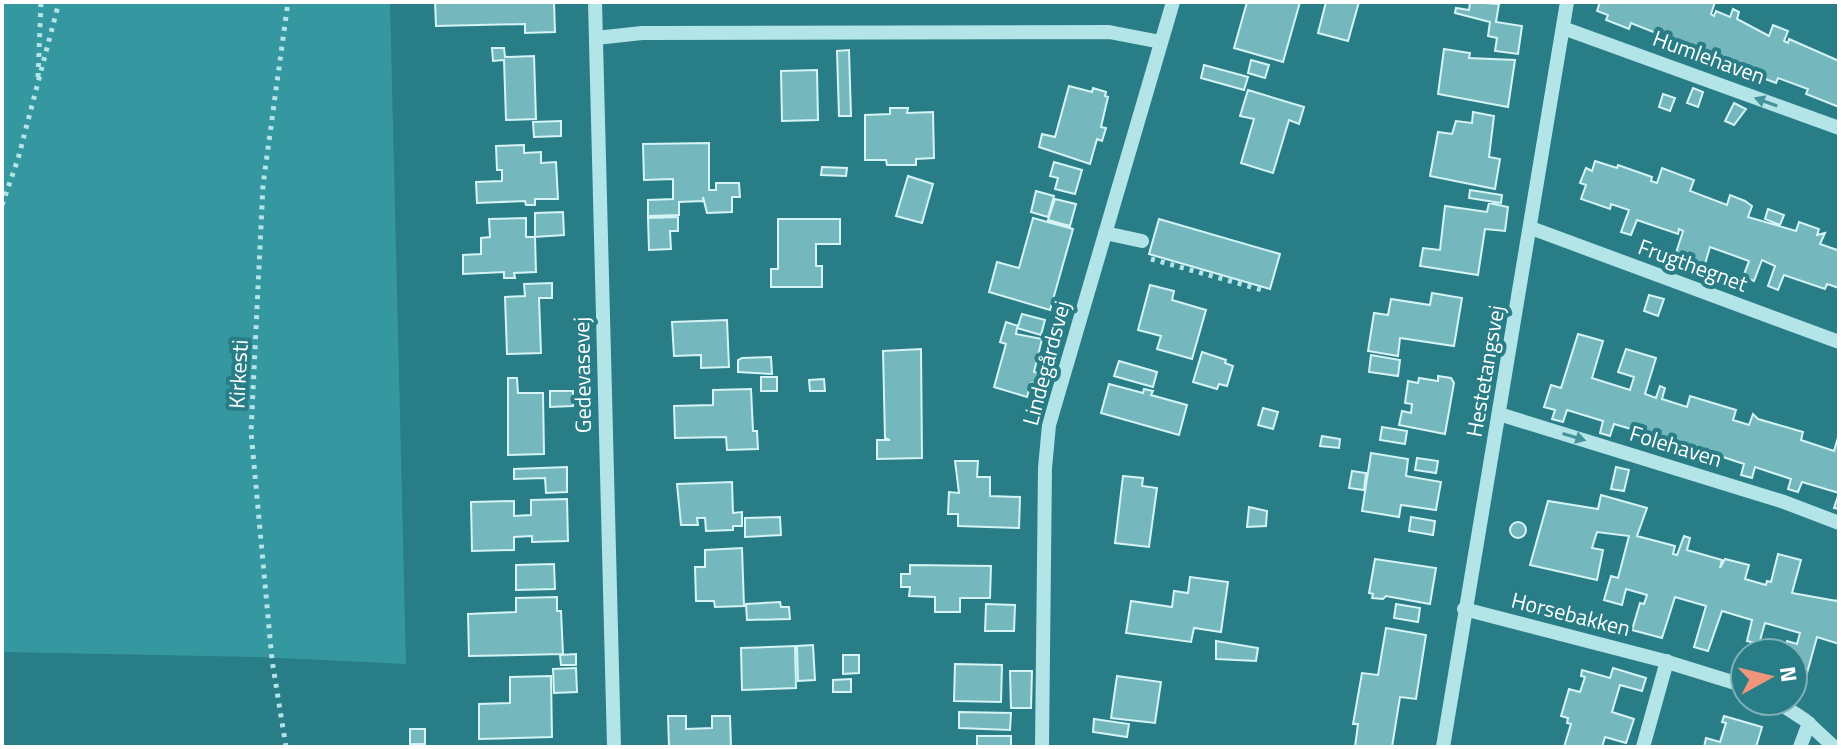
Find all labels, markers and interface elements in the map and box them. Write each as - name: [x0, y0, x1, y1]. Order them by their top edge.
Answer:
- street label: Humlehaven: [1648, 21, 1770, 93]
- one-way arrow: [1754, 95, 1778, 108]
- street label: Frugthegnet: [1634, 229, 1753, 301]
- street label: Lindegårdsvej: [1013, 297, 1079, 429]
- street label: Hestetangsvej: [1457, 303, 1513, 439]
- street label: Gedevasevej: [564, 317, 600, 433]
- street label: Kirkesti: [219, 339, 257, 409]
- street label: Folehaven: [1626, 416, 1726, 476]
- one-way arrow: [1562, 431, 1586, 444]
- street label: Horsebakken: [1508, 583, 1634, 645]
- north arrow: [1729, 637, 1809, 717]
- text: N: [1771, 664, 1807, 684]

